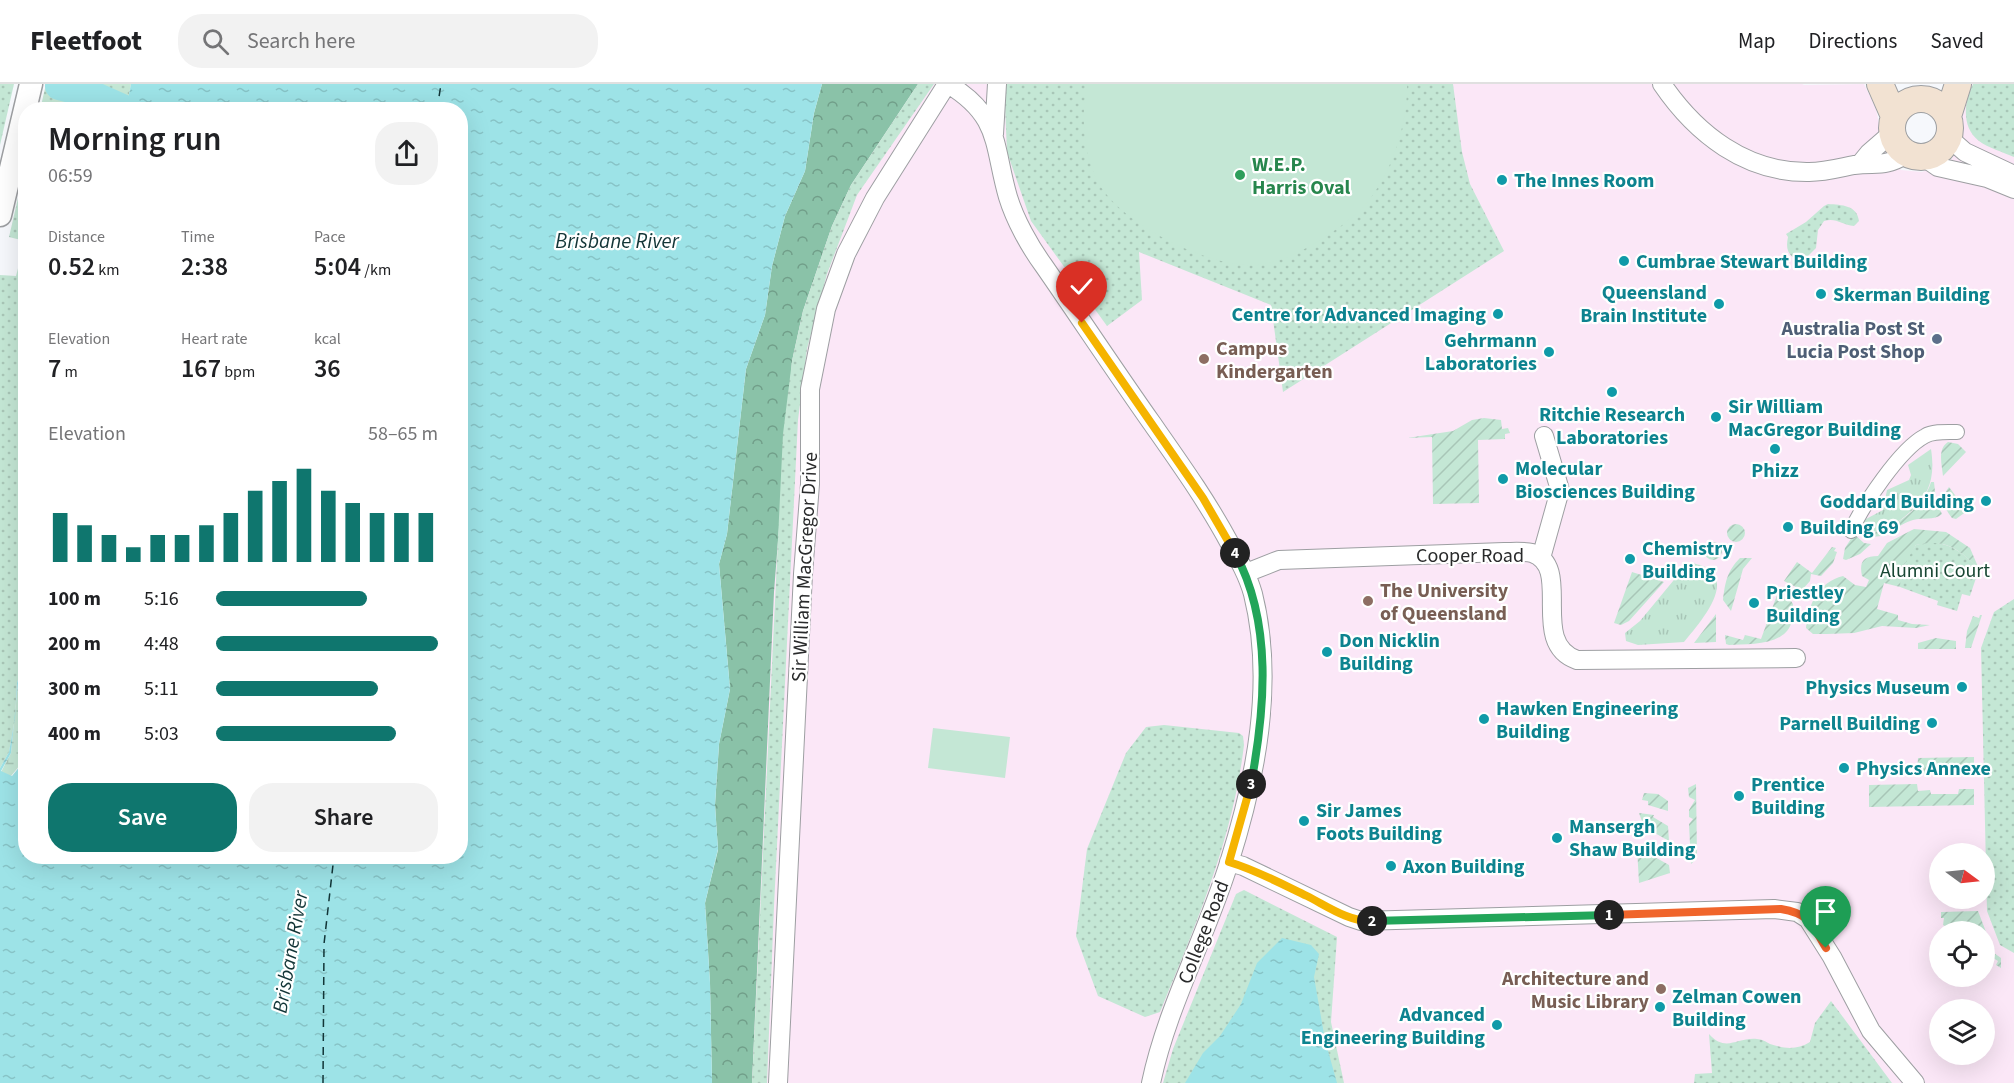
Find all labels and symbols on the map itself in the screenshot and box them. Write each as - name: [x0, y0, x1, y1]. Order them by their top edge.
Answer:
- place label: W.E.P. Harris Oval: [1252, 151, 1351, 202]
- place label: The Innes Room: [1514, 167, 1654, 195]
- marker: W.E.P. Harris Oval: [1233, 168, 1247, 182]
- marker: The Innes Room: [1495, 173, 1509, 187]
- water label: Brisbane River: [555, 226, 680, 256]
- place label: Cumbrae Stewart Building: [1636, 248, 1867, 276]
- marker: Cumbrae Stewart Building: [1617, 254, 1631, 268]
- pin: [1056, 261, 1107, 323]
- place label: Queensland Brain Institute: [1580, 279, 1707, 330]
- place label: Skerman Building: [1833, 281, 1990, 309]
- marker: Skerman Building: [1814, 287, 1828, 301]
- marker: Queensland Brain Institute: [1712, 297, 1726, 311]
- place label: Centre for Advanced Imaging: [1231, 301, 1486, 329]
- marker: Centre for Advanced Imaging: [1491, 307, 1505, 321]
- place label: Australia Post St Lucia Post Shop: [1781, 315, 1925, 366]
- place label: Gehrmann Laboratories: [1425, 327, 1537, 378]
- marker: Australia Post St Lucia Post Shop: [1930, 332, 1944, 346]
- place label: Campus Kindergarten: [1216, 335, 1333, 386]
- marker: Gehrmann Laboratories: [1542, 345, 1556, 359]
- marker: Campus Kindergarten: [1197, 352, 1211, 366]
- marker: Ritchie Research Laboratories: [1605, 385, 1619, 399]
- place label: Sir William MacGregor Building: [1728, 393, 1901, 444]
- place label: Ritchie Research Laboratories: [1539, 401, 1685, 452]
- marker: Sir William MacGregor Building: [1709, 410, 1723, 424]
- marker: Phizz: [1768, 442, 1782, 456]
- street label: Sir William MacGregor Drive: [785, 451, 825, 683]
- place label: Molecular Biosciences Building: [1515, 455, 1695, 506]
- place label: Phizz: [1751, 457, 1799, 485]
- marker: Molecular Biosciences Building: [1496, 472, 1510, 486]
- place label: Goddard Building: [1820, 488, 1974, 516]
- marker: Goddard Building: [1979, 494, 1993, 508]
- place label: Building 69: [1800, 514, 1899, 542]
- marker: Building 69: [1781, 520, 1795, 534]
- place label: Chemistry Building: [1642, 535, 1733, 586]
- pin: 4: [1220, 538, 1250, 568]
- street label: Cooper Road: [1416, 542, 1524, 570]
- marker: Chemistry Building: [1623, 552, 1637, 566]
- park label: Alumni Court: [1880, 557, 1990, 585]
- place label: The University of Queensland: [1380, 577, 1509, 628]
- place label: Priestley Building: [1766, 579, 1845, 630]
- marker: The University of Queensland: [1361, 594, 1375, 608]
- marker: Priestley Building: [1747, 596, 1761, 610]
- place label: Don Nicklin Building: [1339, 627, 1440, 678]
- marker: Don Nicklin Building: [1320, 645, 1334, 659]
- place label: Physics Museum: [1805, 674, 1950, 702]
- marker: Physics Museum: [1955, 680, 1969, 694]
- place label: Hawken Engineering Building: [1496, 695, 1678, 746]
- place label: Parnell Building: [1779, 710, 1920, 738]
- marker: Hawken Engineering Building: [1477, 712, 1491, 726]
- marker: Parnell Building: [1925, 716, 1939, 730]
- place label: Physics Annexe: [1856, 755, 1991, 783]
- marker: Physics Annexe: [1837, 761, 1851, 775]
- pin: 3: [1236, 769, 1266, 799]
- place label: Prentice Building: [1751, 771, 1825, 822]
- marker: Prentice Building: [1732, 789, 1746, 803]
- place label: Sir James Foots Building: [1316, 797, 1442, 848]
- place label: Mansergh Shaw Building: [1569, 813, 1696, 864]
- marker: Sir James Foots Building: [1297, 814, 1311, 828]
- marker: Mansergh Shaw Building: [1550, 831, 1564, 845]
- north arrow: [1929, 843, 1995, 909]
- place label: Axon Building: [1402, 853, 1525, 881]
- marker: Axon Building: [1384, 859, 1398, 873]
- street label: College Road: [1171, 877, 1237, 988]
- pin: [1800, 886, 1851, 948]
- water label: Brisbane River: [264, 888, 316, 1015]
- pin: 1: [1594, 900, 1624, 930]
- pin: 2: [1357, 906, 1387, 936]
- place label: Architecture and Music Library: [1501, 965, 1650, 1016]
- marker: Architecture and Music Library: [1654, 982, 1668, 996]
- place label: Zelman Cowen Building: [1672, 983, 1802, 1034]
- marker: Zelman Cowen Building: [1653, 1000, 1667, 1014]
- place label: Advanced Engineering Building: [1301, 1001, 1485, 1052]
- marker: Advanced Engineering Building: [1490, 1018, 1504, 1032]

